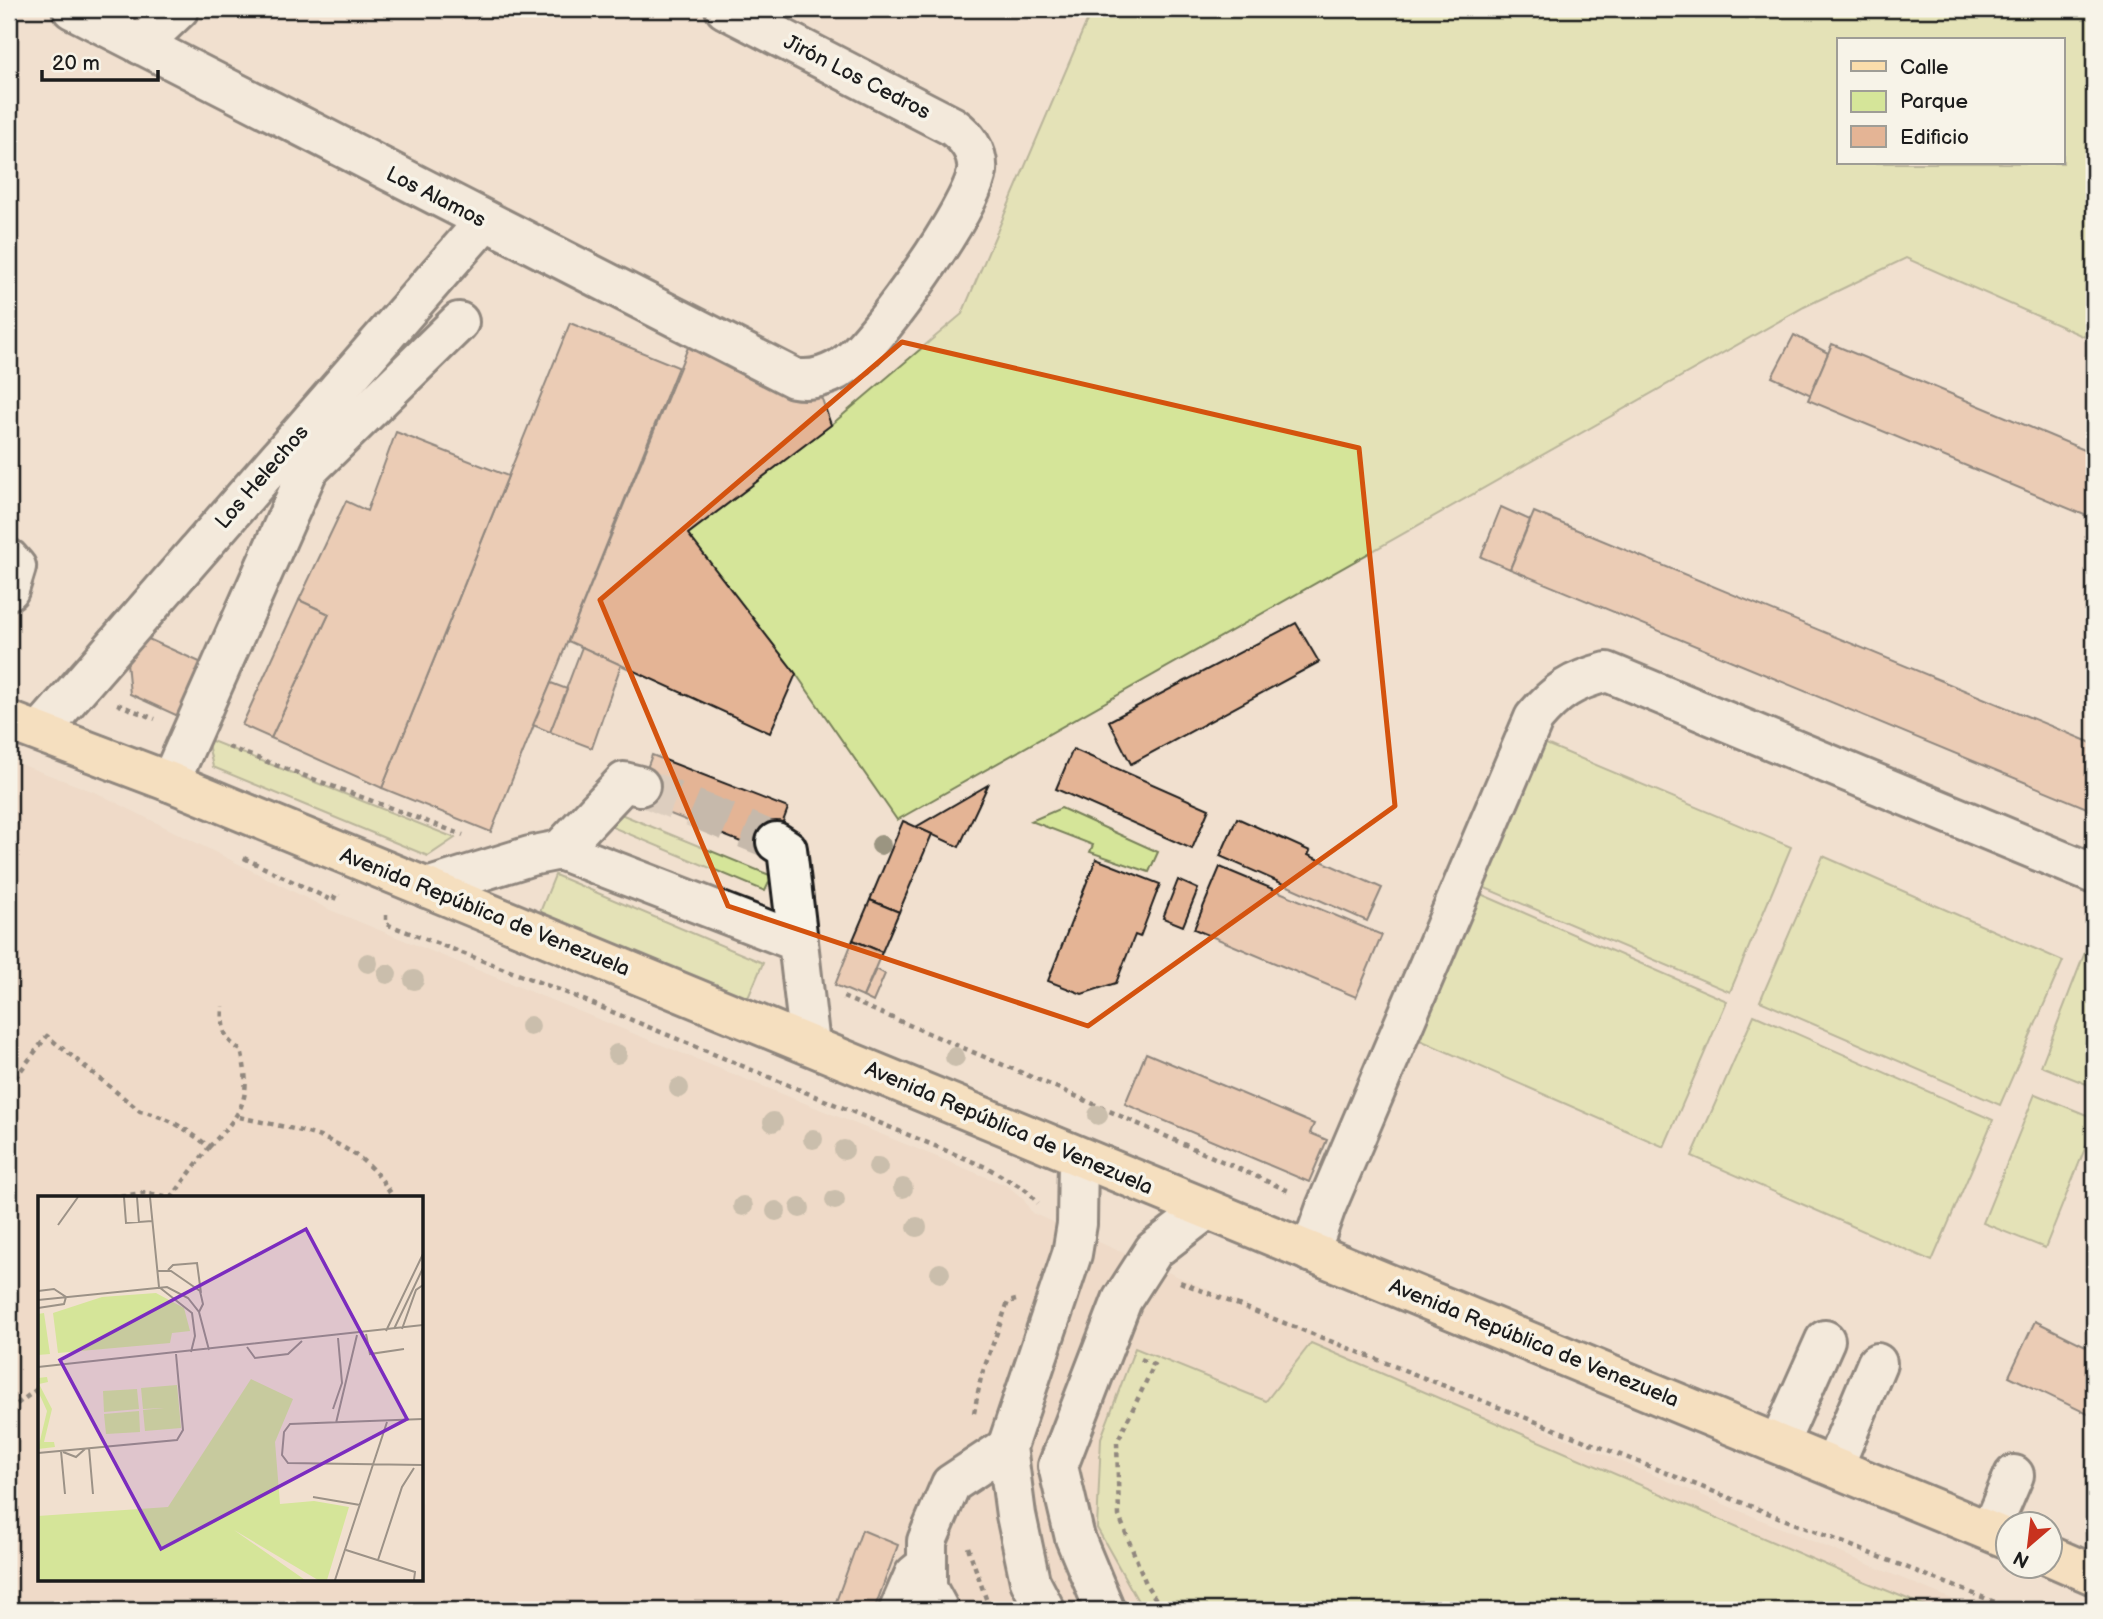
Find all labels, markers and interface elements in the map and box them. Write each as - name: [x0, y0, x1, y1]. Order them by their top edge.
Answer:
- street label: Jirón Los Cedros: [779, 29, 935, 125]
- scale bar: [42, 38, 158, 82]
- legend: [1837, 38, 2064, 164]
- text: 20 m: [52, 51, 100, 76]
- text: Calle: [1900, 55, 1949, 80]
- text: Parque: [1900, 89, 1968, 114]
- text: Edificio: [1900, 125, 1969, 150]
- street label: Los Alamos: [382, 161, 490, 233]
- street label: Los Helechos: [210, 420, 314, 534]
- street label: Avenida República de Venezuela: [337, 842, 633, 982]
- street label: Avenida República de Venezuela: [861, 1056, 1157, 1200]
- inset map: [38, 1196, 424, 1580]
- street label: Avenida República de Venezuela: [1386, 1273, 1682, 1413]
- north arrow: [1994, 1510, 2064, 1580]
- text: N: [2010, 1545, 2033, 1572]

